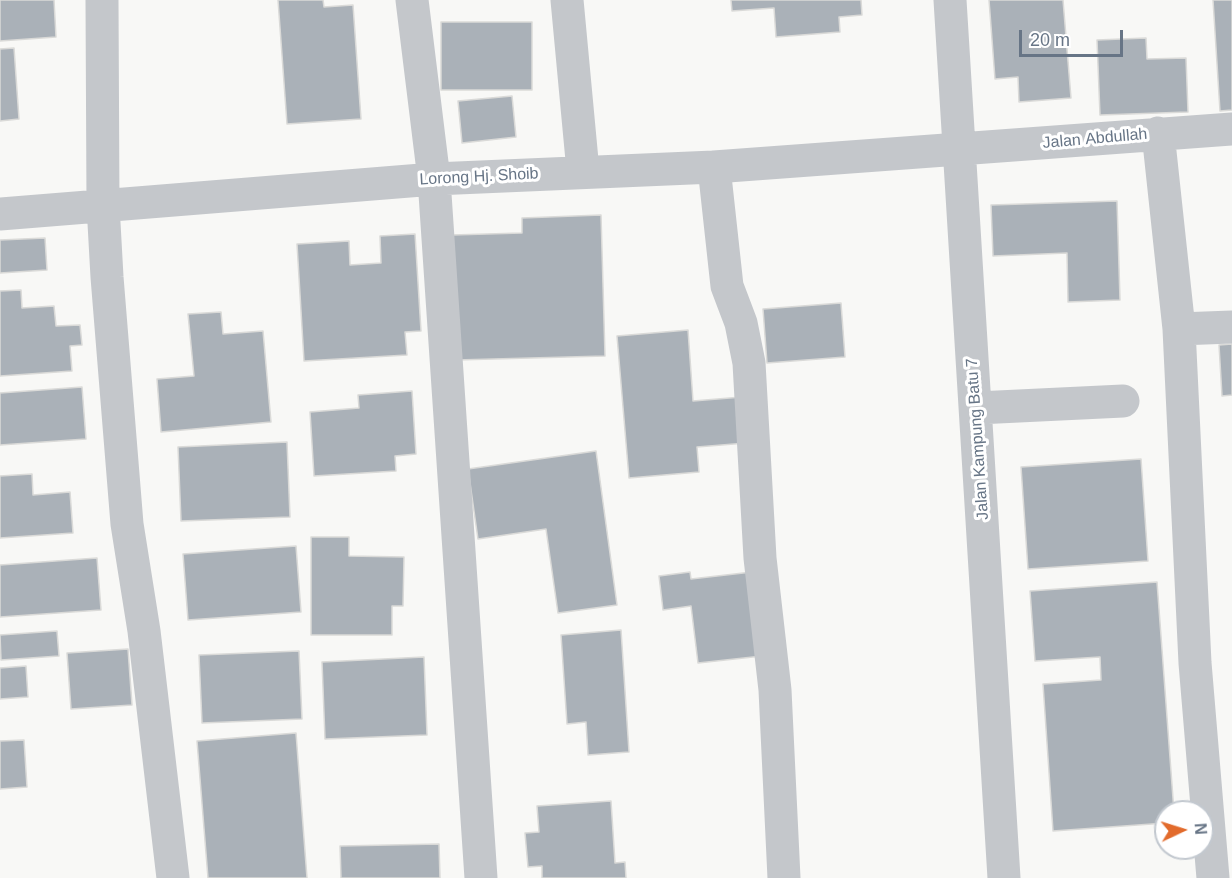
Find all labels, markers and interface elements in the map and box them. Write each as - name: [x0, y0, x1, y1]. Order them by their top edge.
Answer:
- scale bar: [1022, 18, 1126, 56]
- text: 20 m: [1030, 30, 1070, 50]
- street label: Jalan Abdullah: [1042, 125, 1148, 153]
- street label: Lorong Hj. Shoib: [419, 164, 539, 190]
- street label: Jalan Kampung Batu 7: [963, 358, 993, 520]
- north arrow: [1154, 800, 1214, 860]
- text: N: [1192, 822, 1209, 835]

